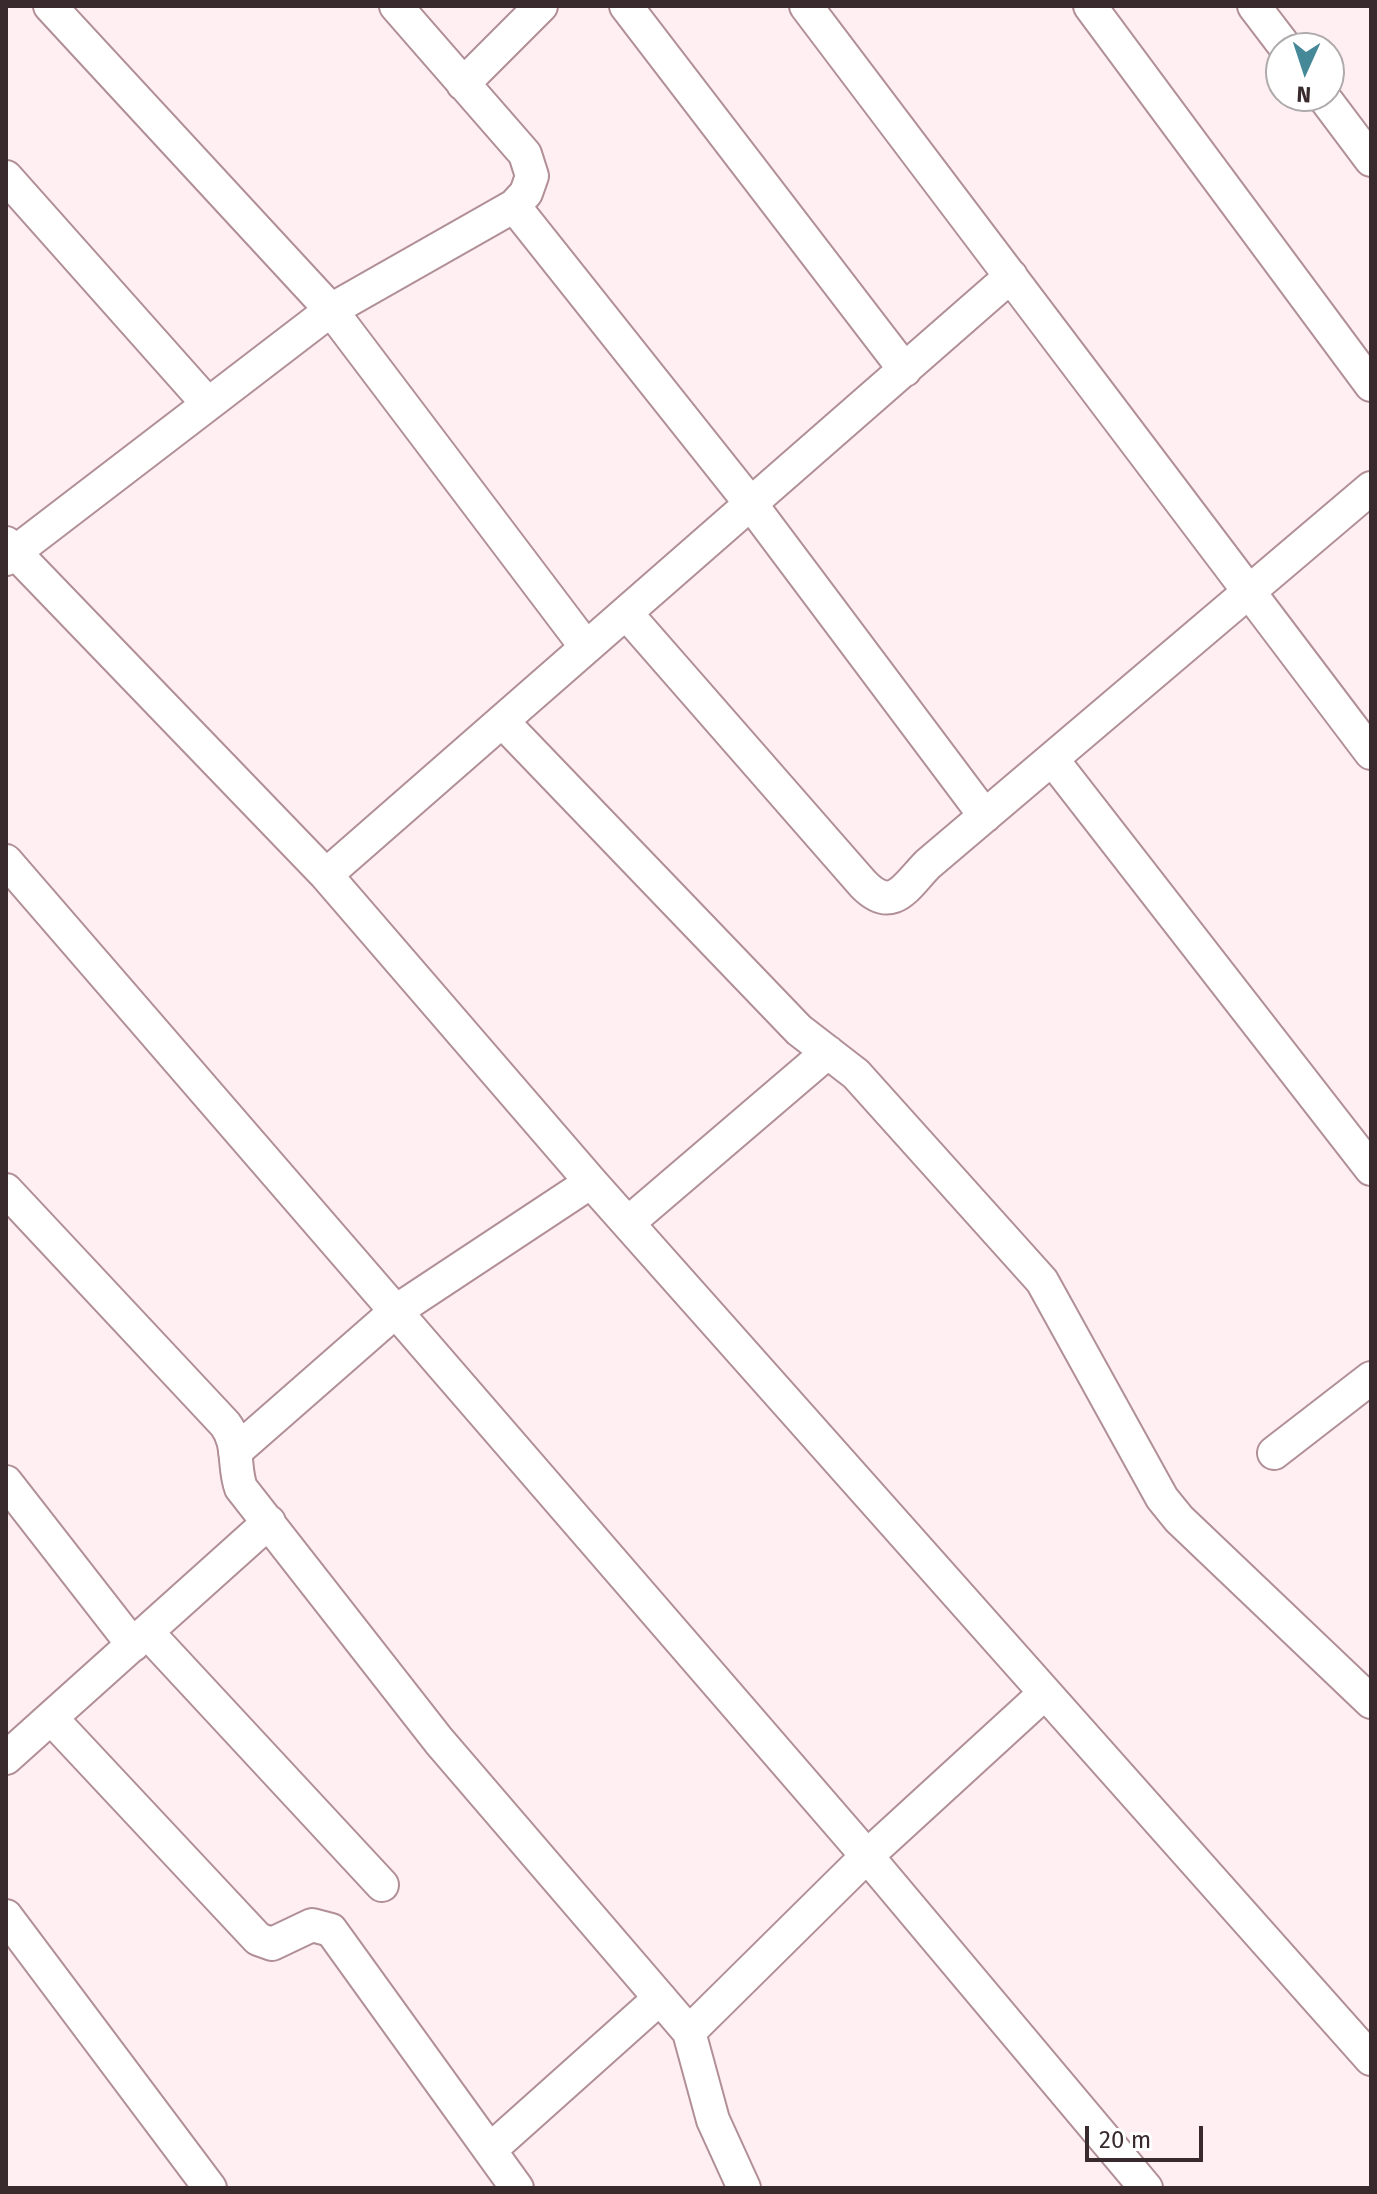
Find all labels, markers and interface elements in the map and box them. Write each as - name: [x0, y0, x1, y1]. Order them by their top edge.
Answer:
- north arrow: [1265, 32, 1345, 112]
- text: N: [1296, 81, 1312, 108]
- scale bar: [1089, 2110, 1207, 2160]
- text: 20 m: [1099, 2126, 1151, 2154]

